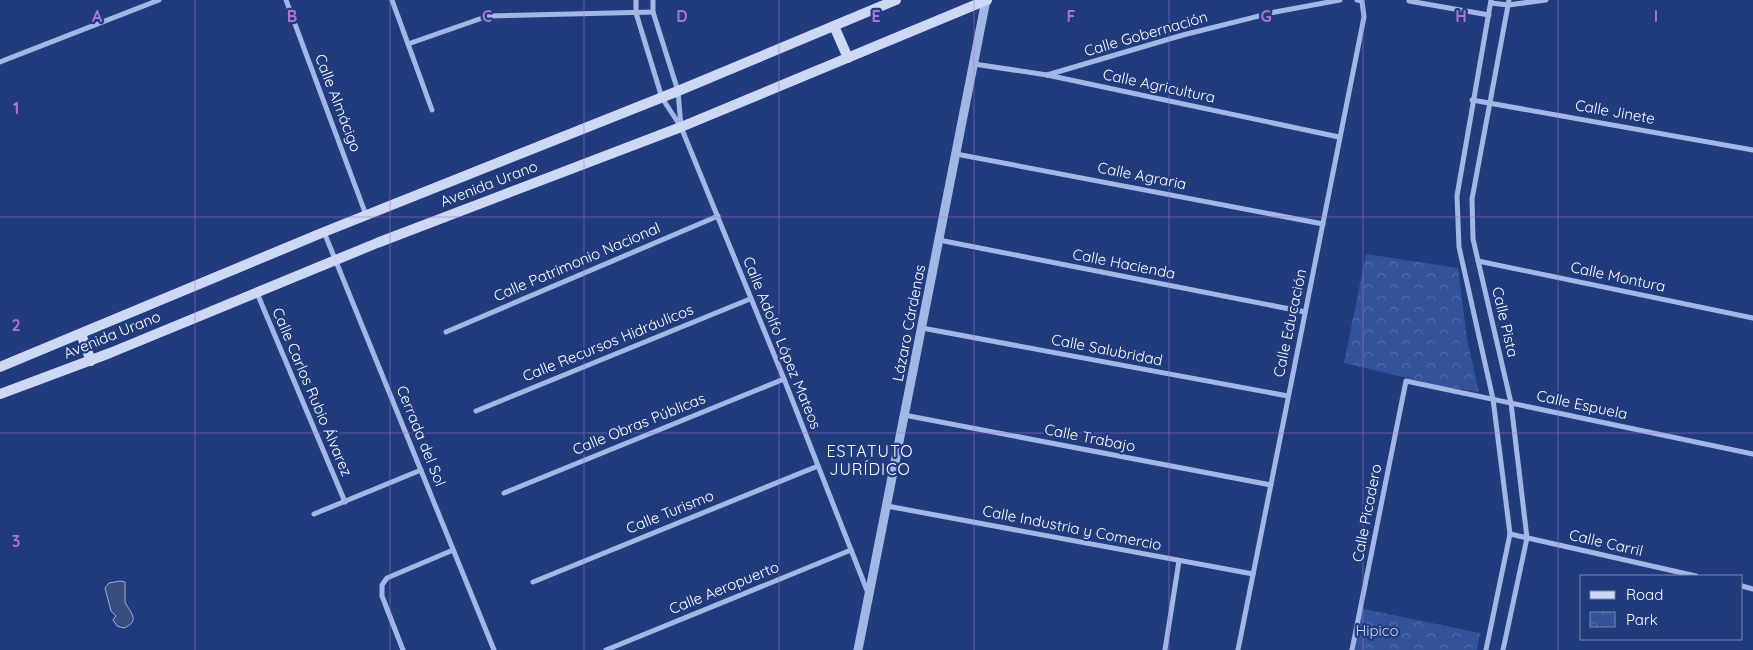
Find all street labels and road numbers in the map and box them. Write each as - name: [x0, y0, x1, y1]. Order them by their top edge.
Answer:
- street label: Calle Gobernación: [1082, 7, 1210, 60]
- street label: Calle Almácigo: [311, 51, 366, 154]
- street label: Calle Agricultura: [1101, 64, 1217, 107]
- street label: Calle Jinete: [1574, 95, 1656, 128]
- street label: Avenida Urano: [437, 156, 540, 211]
- street label: Calle Agraria: [1096, 158, 1188, 193]
- street label: Calle Patrimonio Nacional: [491, 218, 663, 305]
- street label: Calle Hacienda: [1071, 244, 1177, 283]
- street label: Calle Adolfo López Mateos: [739, 254, 826, 432]
- street label: Calle Montura: [1569, 257, 1667, 296]
- street label: Lázaro Cárdenas: [888, 263, 929, 383]
- street label: Calle Educación: [1269, 267, 1310, 379]
- street label: Calle Pista: [1488, 285, 1523, 359]
- street label: Calle Recursos Hidráulicos: [520, 300, 696, 386]
- street label: Calle Carlos Rubio Álvarez: [268, 305, 357, 479]
- street label: Avenida Urano: [61, 306, 163, 363]
- street label: Calle Salubridad: [1050, 329, 1164, 370]
- street label: Cerrada del Sol: [393, 383, 450, 489]
- street label: Calle Espuela: [1535, 386, 1629, 423]
- street label: Calle Obras Públicas: [570, 388, 708, 459]
- street label: Calle Trabajo: [1043, 419, 1137, 456]
- street label: Calle Picadero: [1348, 462, 1385, 563]
- street label: Calle Turismo: [623, 485, 716, 538]
- street label: Calle Industria y Comercio: [981, 501, 1163, 554]
- street label: Calle Carril: [1567, 525, 1645, 560]
- street label: Calle Aeropuerto: [666, 557, 782, 618]

